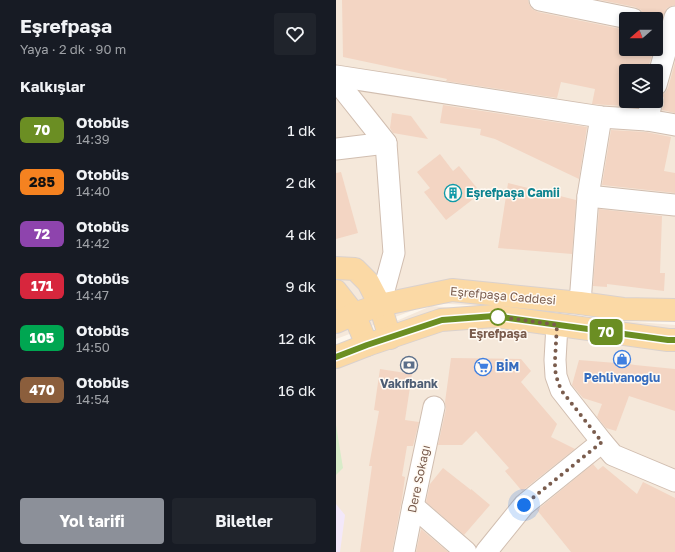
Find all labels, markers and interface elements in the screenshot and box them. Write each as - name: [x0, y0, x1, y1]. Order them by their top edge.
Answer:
- north arrow: [619, 12, 663, 56]
- map controls: [619, 12, 663, 108]
- button: heart: [274, 13, 316, 55]
- text: Eşrefpaşa: [20, 14, 112, 37]
- text: Yaya · 2 dk · 90 m: [20, 41, 126, 57]
- button: layers: [619, 64, 663, 108]
- text: Kalkışlar: [20, 77, 85, 95]
- text: Otobüs: [76, 113, 129, 131]
- text: 70: [34, 121, 50, 138]
- text: 1 dk: [287, 121, 316, 139]
- text: 14:39: [76, 131, 110, 147]
- text: Otobüs: [76, 165, 129, 183]
- text: 285: [29, 173, 55, 190]
- text: 2 dk: [286, 173, 316, 191]
- text: 14:40: [76, 183, 110, 199]
- building icon: Eşrefpaşa Camii: [443, 183, 463, 203]
- place label: Eşrefpaşa Camii: [466, 185, 560, 200]
- text: Otobüs: [76, 217, 129, 235]
- text: 72: [34, 225, 50, 242]
- text: 4 dk: [285, 225, 316, 243]
- text: 14:42: [76, 235, 110, 251]
- text: Otobüs: [76, 269, 129, 287]
- text: 171: [31, 277, 53, 294]
- text: 9 dk: [285, 277, 316, 295]
- street label: Eşrefpaşa Caddesi: [450, 283, 556, 308]
- text: 14:47: [76, 287, 109, 303]
- marker: Eşrefpaşa: [489, 308, 507, 326]
- line badge: 70: [588, 319, 624, 345]
- text: Otobüs: [76, 321, 129, 339]
- text: 70: [598, 323, 614, 340]
- place label: Eşrefpaşa: [469, 326, 527, 341]
- text: 105: [30, 329, 54, 346]
- text: 12 dk: [279, 329, 316, 347]
- text: 14:50: [76, 339, 110, 355]
- shop icon: Pehlivanoğlu: [612, 349, 632, 369]
- bank icon: Vakıfbank: [399, 355, 419, 375]
- supermarket icon: BİM: [473, 357, 493, 377]
- place label: BİM: [496, 359, 519, 374]
- place label: Pehlivanoğlu: [584, 370, 660, 385]
- text: Otobüs: [76, 373, 129, 391]
- place label: Vakıfbank: [380, 376, 438, 391]
- text: 470: [29, 381, 55, 398]
- text: 16 dk: [278, 381, 316, 399]
- text: 14:54: [76, 391, 110, 407]
- street label: Dere Sokağı: [404, 444, 433, 514]
- your location: [514, 495, 534, 515]
- button: Yol tarifi: [20, 498, 164, 544]
- button: Biletler: [172, 498, 316, 544]

